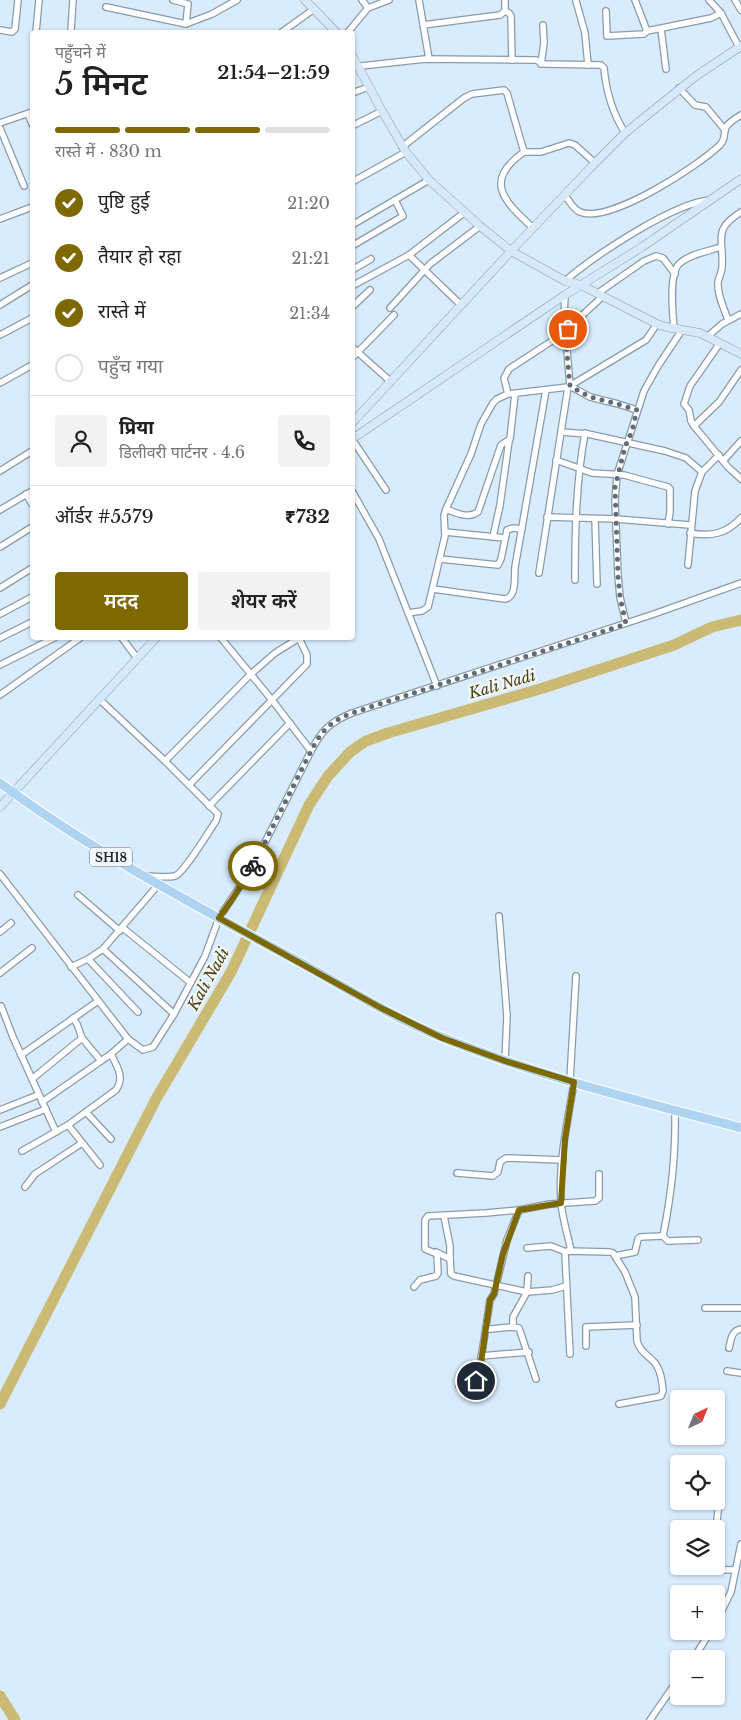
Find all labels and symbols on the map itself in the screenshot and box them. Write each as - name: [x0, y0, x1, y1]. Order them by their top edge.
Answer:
- pin: [547, 308, 589, 350]
- water label: Kali Nadi: [465, 665, 538, 703]
- courier: [228, 841, 278, 891]
- road number: SH18: [90, 848, 132, 866]
- water label: Kali Nadi: [183, 944, 233, 1015]
- pin: [455, 1360, 497, 1402]
- north arrow: [670, 1390, 725, 1445]

